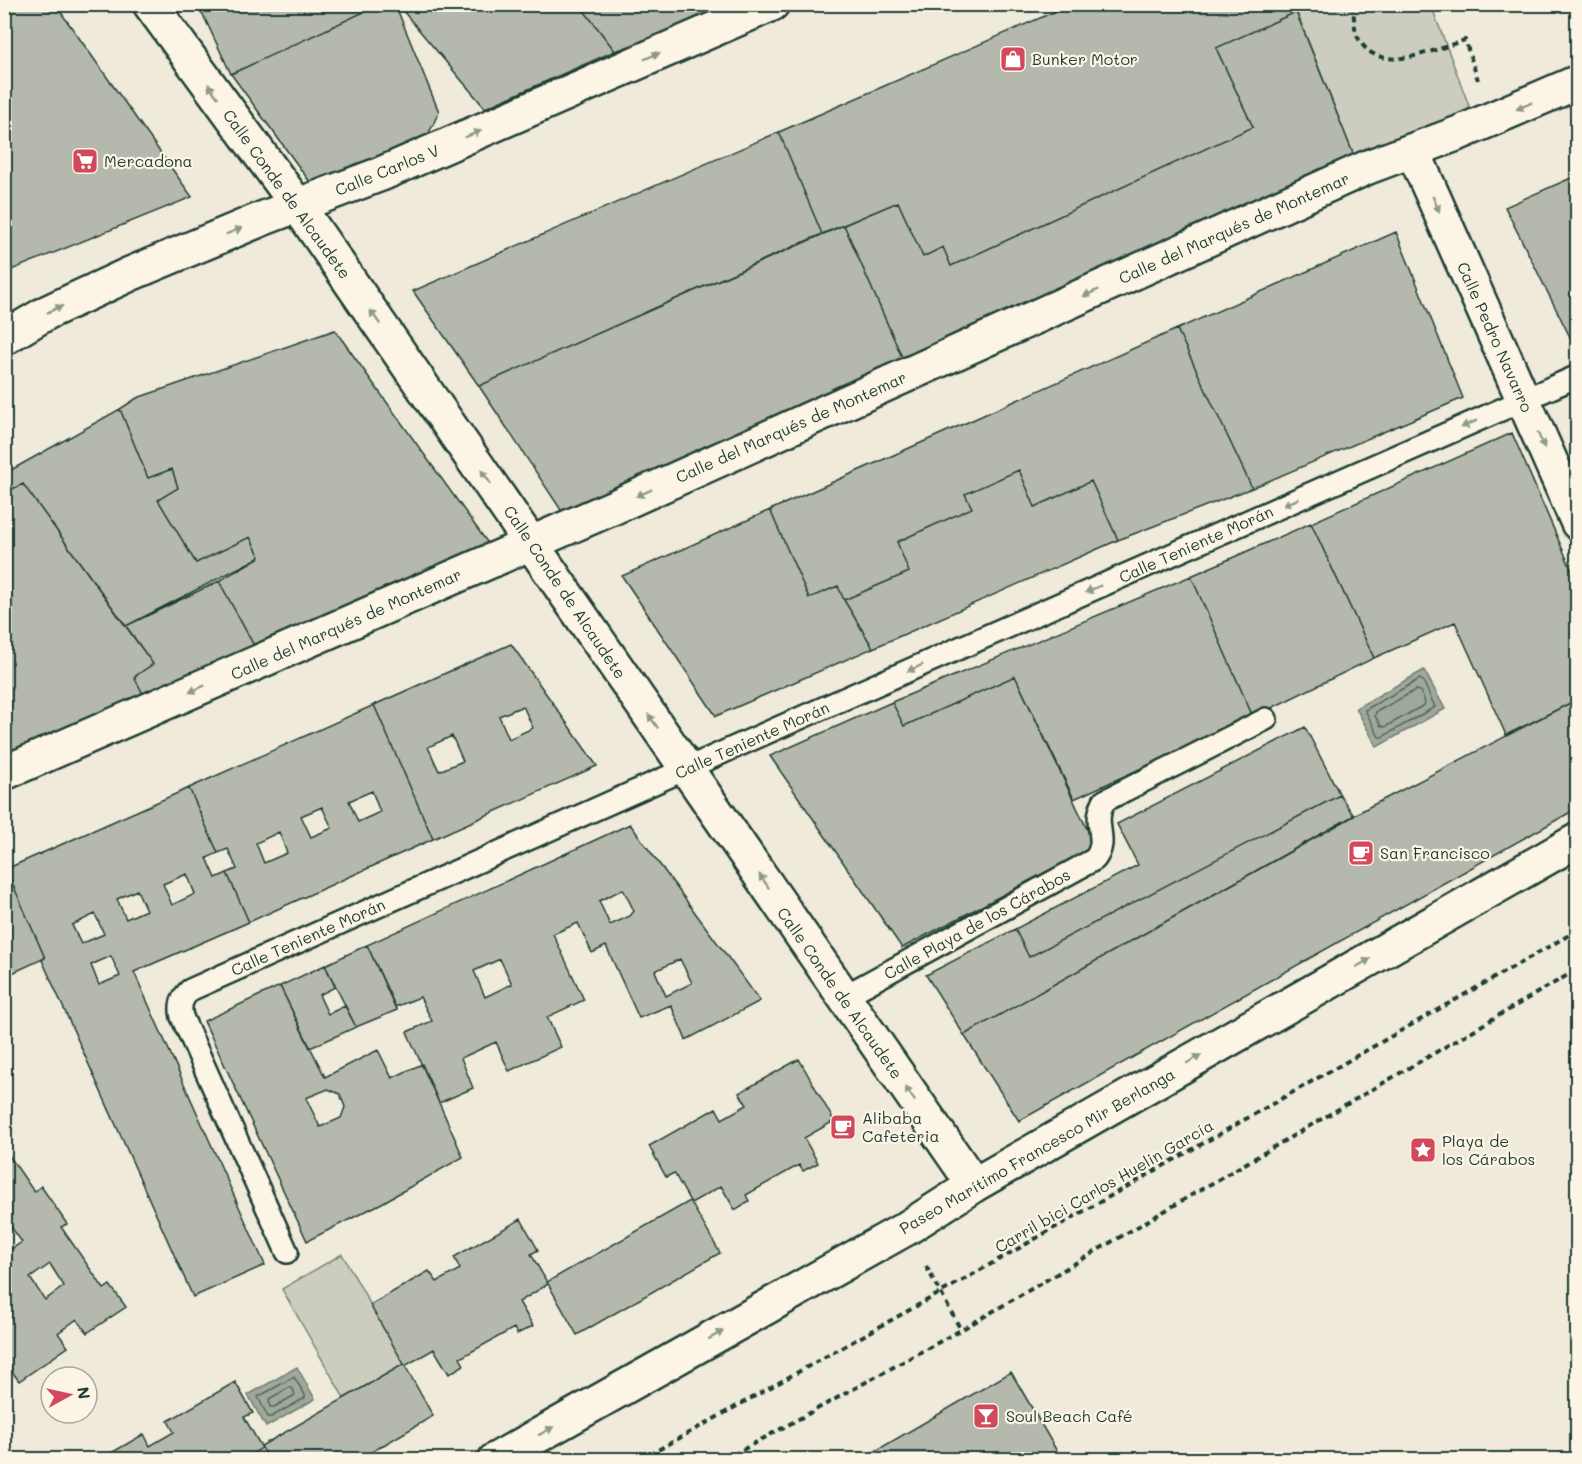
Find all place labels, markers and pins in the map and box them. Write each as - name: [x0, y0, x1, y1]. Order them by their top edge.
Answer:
- shop icon: Bunker Motor: [998, 44, 1028, 74]
- place label: Bunker Motor: [1032, 48, 1138, 69]
- supermarket icon: Mercadona: [70, 146, 100, 176]
- place label: Mercadona: [104, 150, 193, 171]
- cafe icon: San Francisco: [1346, 838, 1376, 868]
- place label: San Francisco: [1380, 842, 1490, 863]
- place label: Alibaba Cafeteria: [862, 1107, 939, 1146]
- cafe icon: Alibaba Cafeteria: [828, 1112, 858, 1142]
- place label: Playa de los Cárabos: [1442, 1130, 1535, 1169]
- place icon: Playa de los Cárabos: [1408, 1135, 1438, 1165]
- bar icon: Soul Beach Café: [971, 1401, 1001, 1431]
- place label: Soul Beach Café: [1006, 1405, 1133, 1426]

